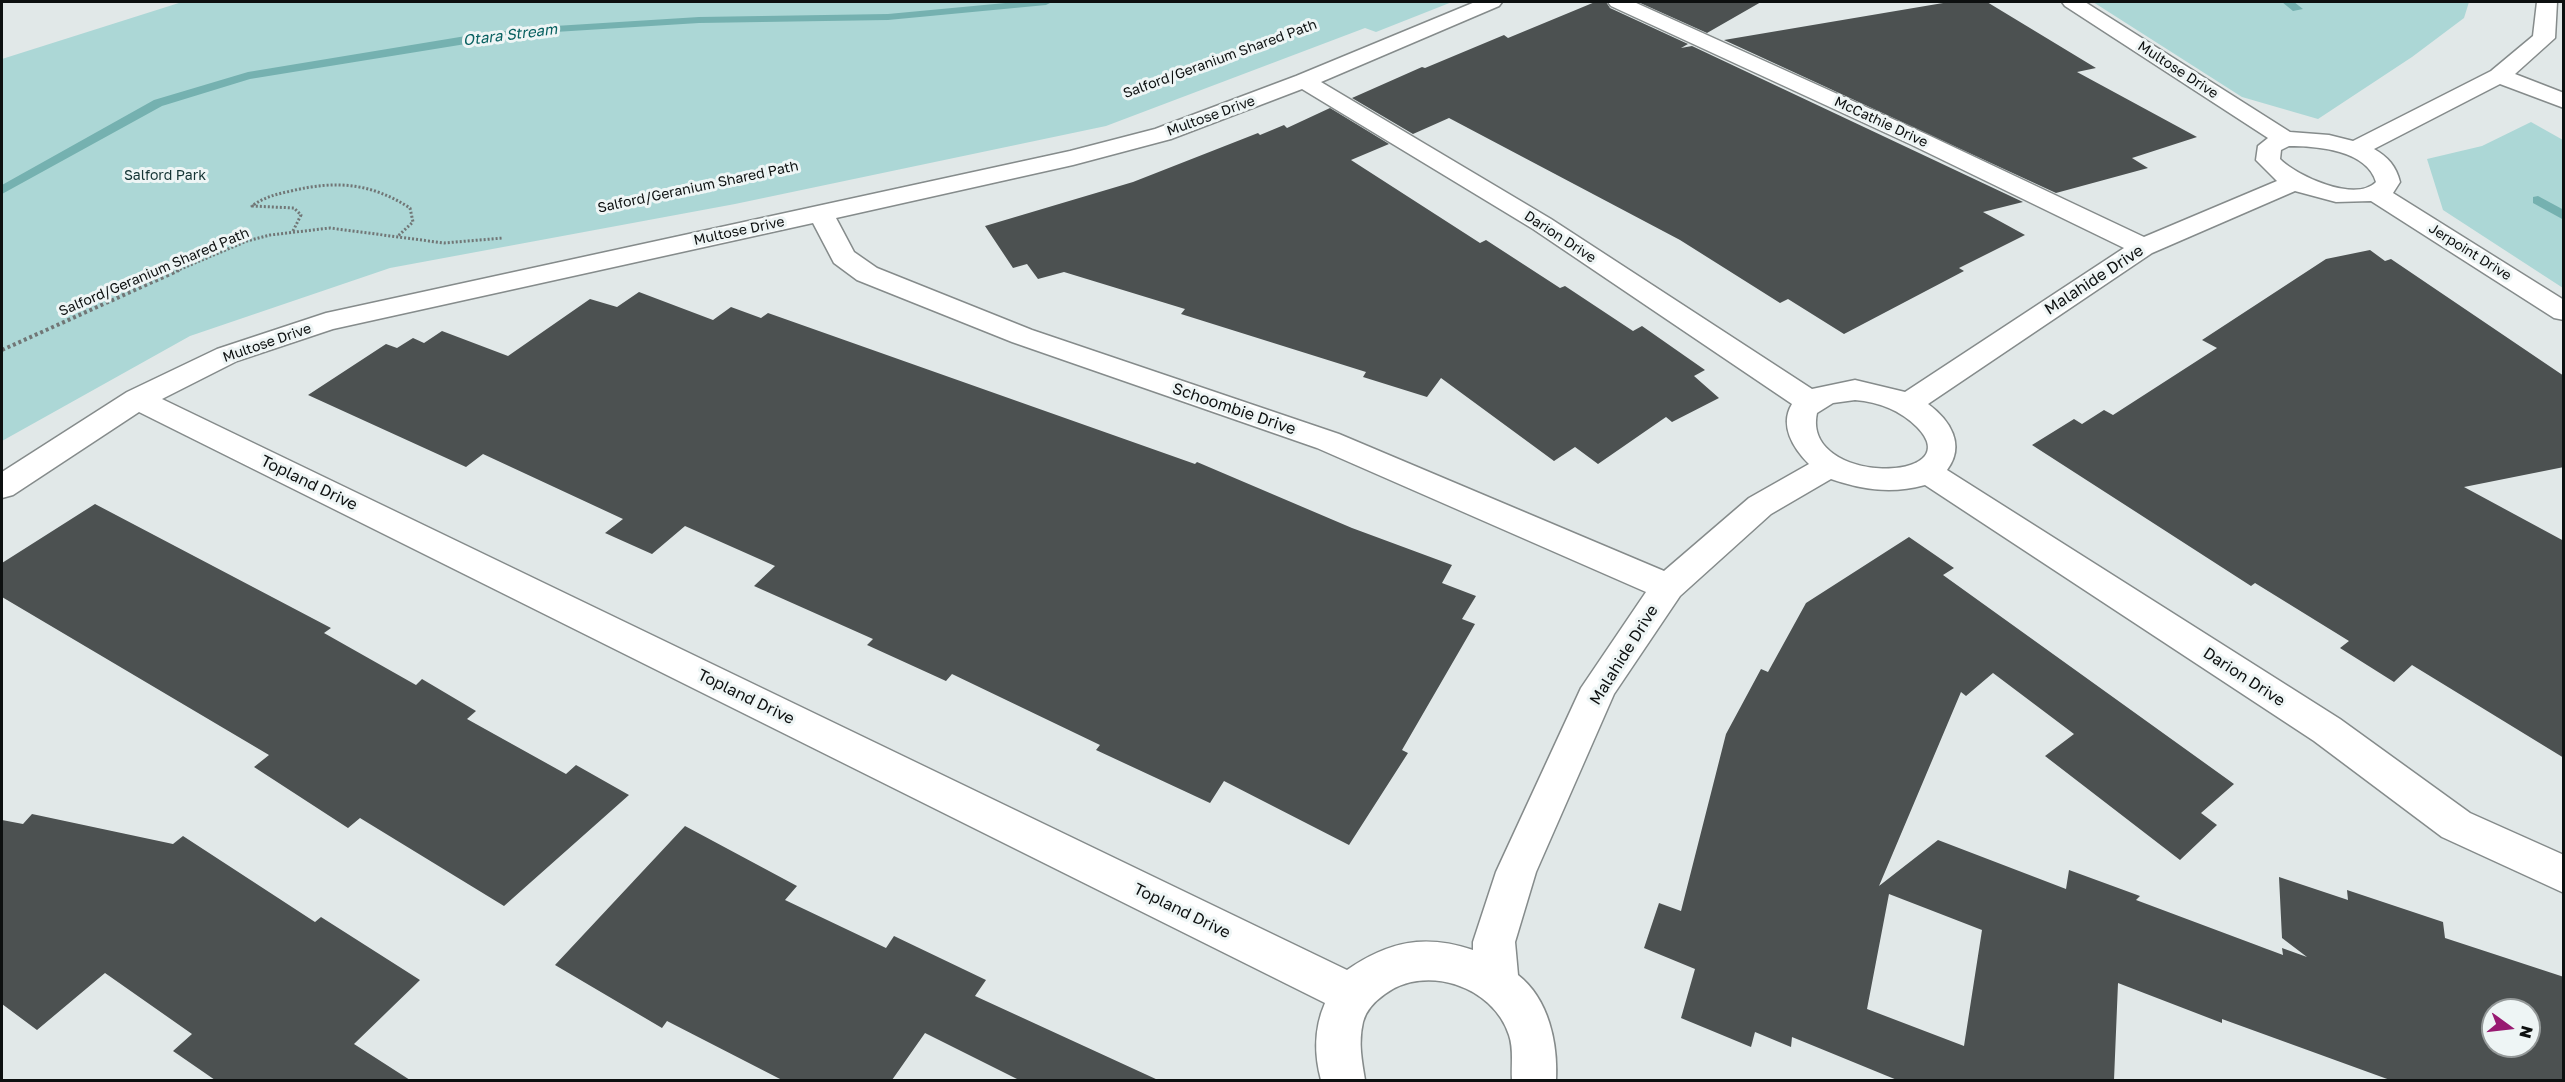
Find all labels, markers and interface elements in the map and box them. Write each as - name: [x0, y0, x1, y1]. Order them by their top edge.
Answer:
- street label: Salford/Geranium Shared Path: [1121, 16, 1319, 102]
- water label: Otara Stream: [462, 20, 558, 50]
- street label: Multose Drive: [2135, 38, 2221, 102]
- street label: Multose Drive: [1165, 92, 1257, 140]
- street label: McCathie Drive: [1832, 93, 1930, 151]
- street label: Salford/Geranium Shared Path: [596, 157, 800, 217]
- park label: Salford Park: [124, 168, 206, 184]
- street label: Darion Drive: [1521, 208, 1599, 266]
- street label: Multose Drive: [692, 213, 786, 249]
- street label: Jerpoint Drive: [2426, 220, 2514, 284]
- street label: Salford/Geranium Shared Path: [56, 224, 252, 320]
- street label: Malahide Drive: [2041, 241, 2147, 319]
- street label: Multose Drive: [221, 320, 313, 366]
- street label: Schoombie Drive: [1170, 379, 1298, 439]
- street label: Topland Drive: [257, 451, 361, 515]
- street label: Malahide Drive: [1586, 602, 1662, 708]
- street label: Darion Drive: [2199, 643, 2289, 711]
- street label: Topland Drive: [694, 665, 798, 729]
- street label: Topland Drive: [1130, 879, 1234, 943]
- north arrow: [2481, 998, 2541, 1058]
- text: N: [2515, 1024, 2538, 1041]

